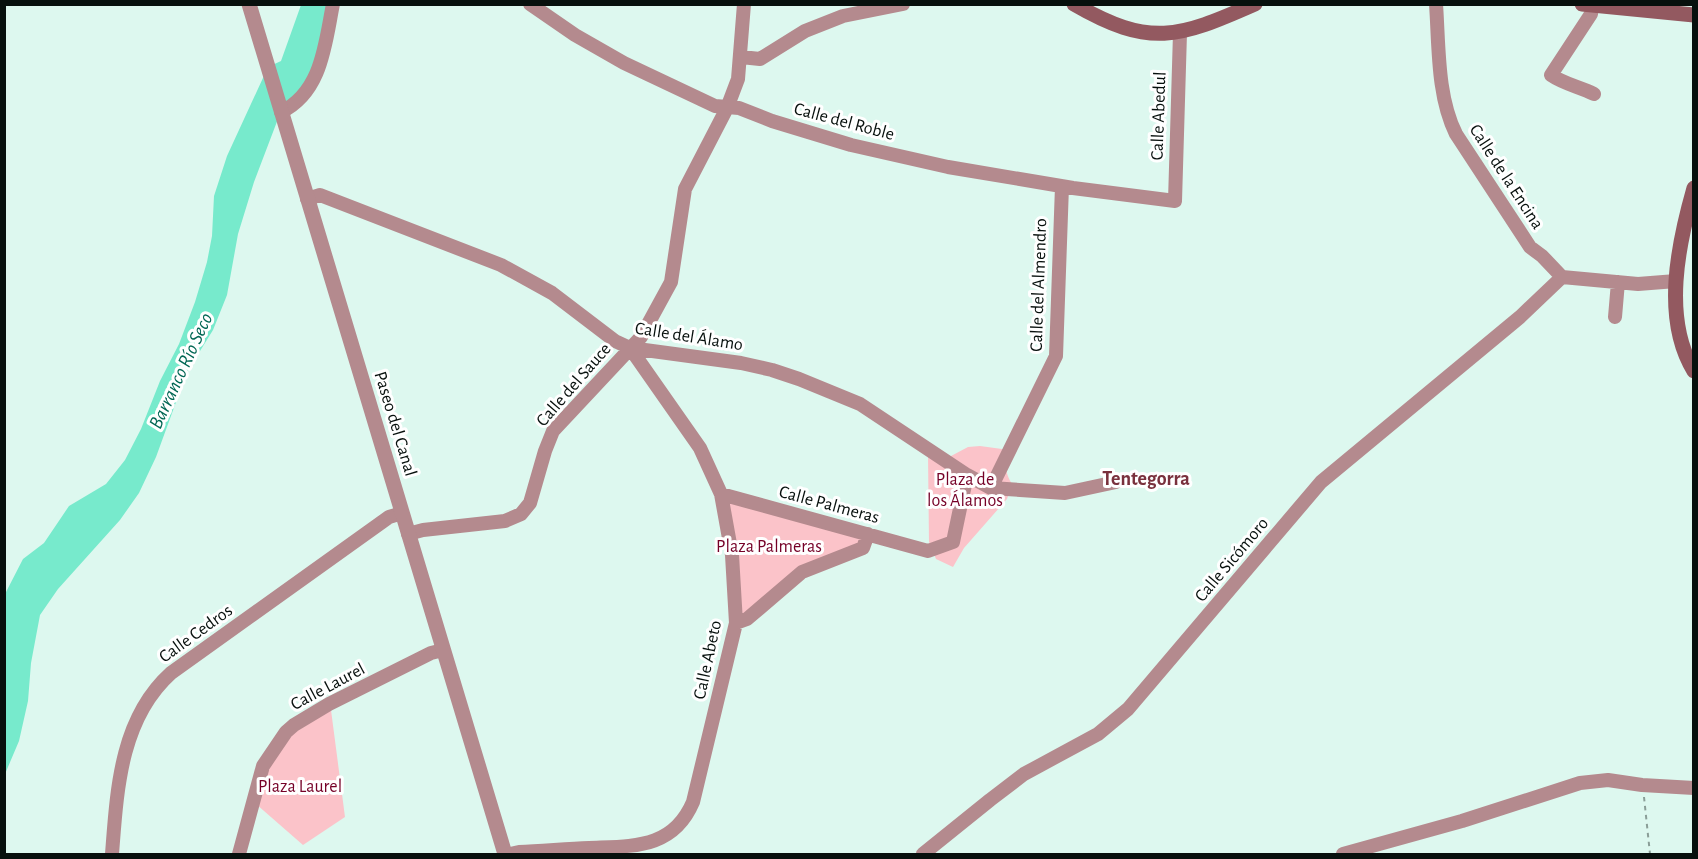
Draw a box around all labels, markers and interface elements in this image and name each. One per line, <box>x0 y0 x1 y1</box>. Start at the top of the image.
street label: Calle Abedul <box>1148 71 1170 161</box>
street label: Calle del Roble <box>792 100 896 144</box>
street label: Calle de la Encina <box>1466 121 1546 233</box>
street label: Calle del Almendro <box>1028 218 1050 352</box>
water label: Barranco Río Seco <box>146 310 216 432</box>
street label: Calle del Álamo <box>634 317 745 354</box>
street label: Calle del Sauce <box>533 340 615 430</box>
street label: Paseo del Canal <box>371 369 419 479</box>
district label: Tentegorra <box>1102 469 1190 489</box>
park label: Plaza de los Álamos <box>927 471 1003 510</box>
street label: Calle Palmeras <box>777 483 881 527</box>
street label: Calle Sicómoro <box>1192 514 1272 606</box>
park label: Plaza Palmeras <box>716 538 822 556</box>
street label: Calle Cedros <box>156 602 236 666</box>
street label: Calle Abeto <box>691 619 725 701</box>
street label: Calle Laurel <box>288 660 368 714</box>
park label: Plaza Laurel <box>258 778 342 796</box>

